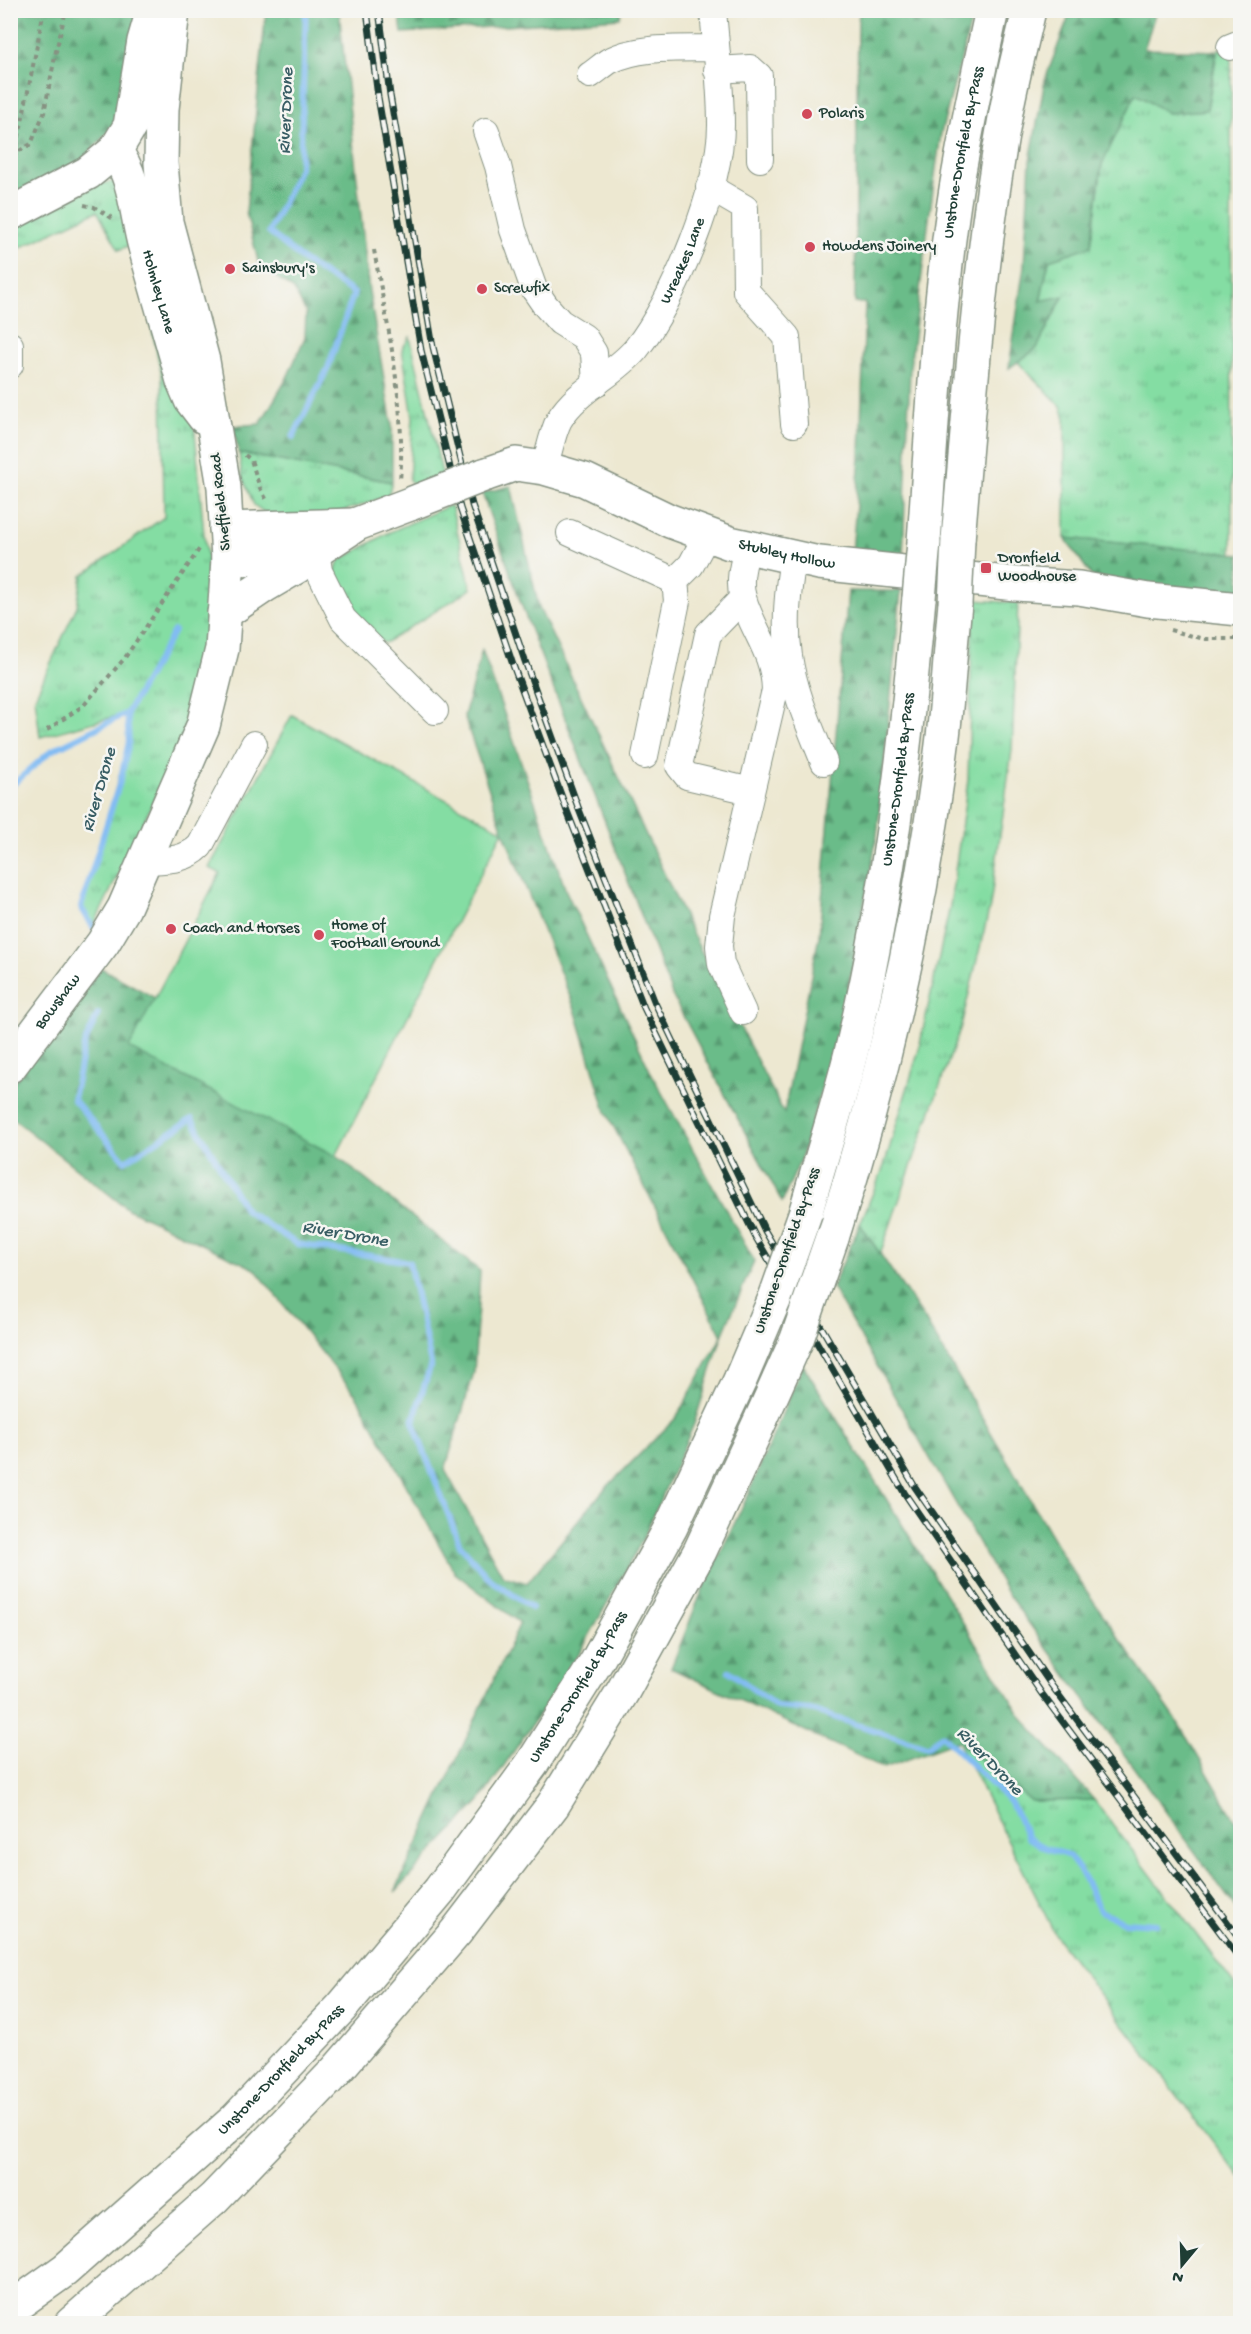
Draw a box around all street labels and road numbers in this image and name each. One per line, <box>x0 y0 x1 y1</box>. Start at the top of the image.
street label: Unstone-Dronfield By-Pass <box>940 64 989 240</box>
street label: Wreakes Lane <box>657 215 711 308</box>
street label: Holmley Lane <box>137 248 179 337</box>
street label: Sheffield Road <box>207 451 237 551</box>
street label: Stubley Hollow <box>736 536 836 574</box>
street label: Unstone-Dronfield By-Pass <box>878 691 919 868</box>
street label: Bowshaw <box>31 970 86 1035</box>
street label: Unstone-Dronfield By-Pass <box>751 1164 826 1337</box>
street label: Unstone-Dronfield By-Pass <box>525 1607 632 1767</box>
street label: Unstone-Dronfield By-Pass <box>214 2000 349 2140</box>

